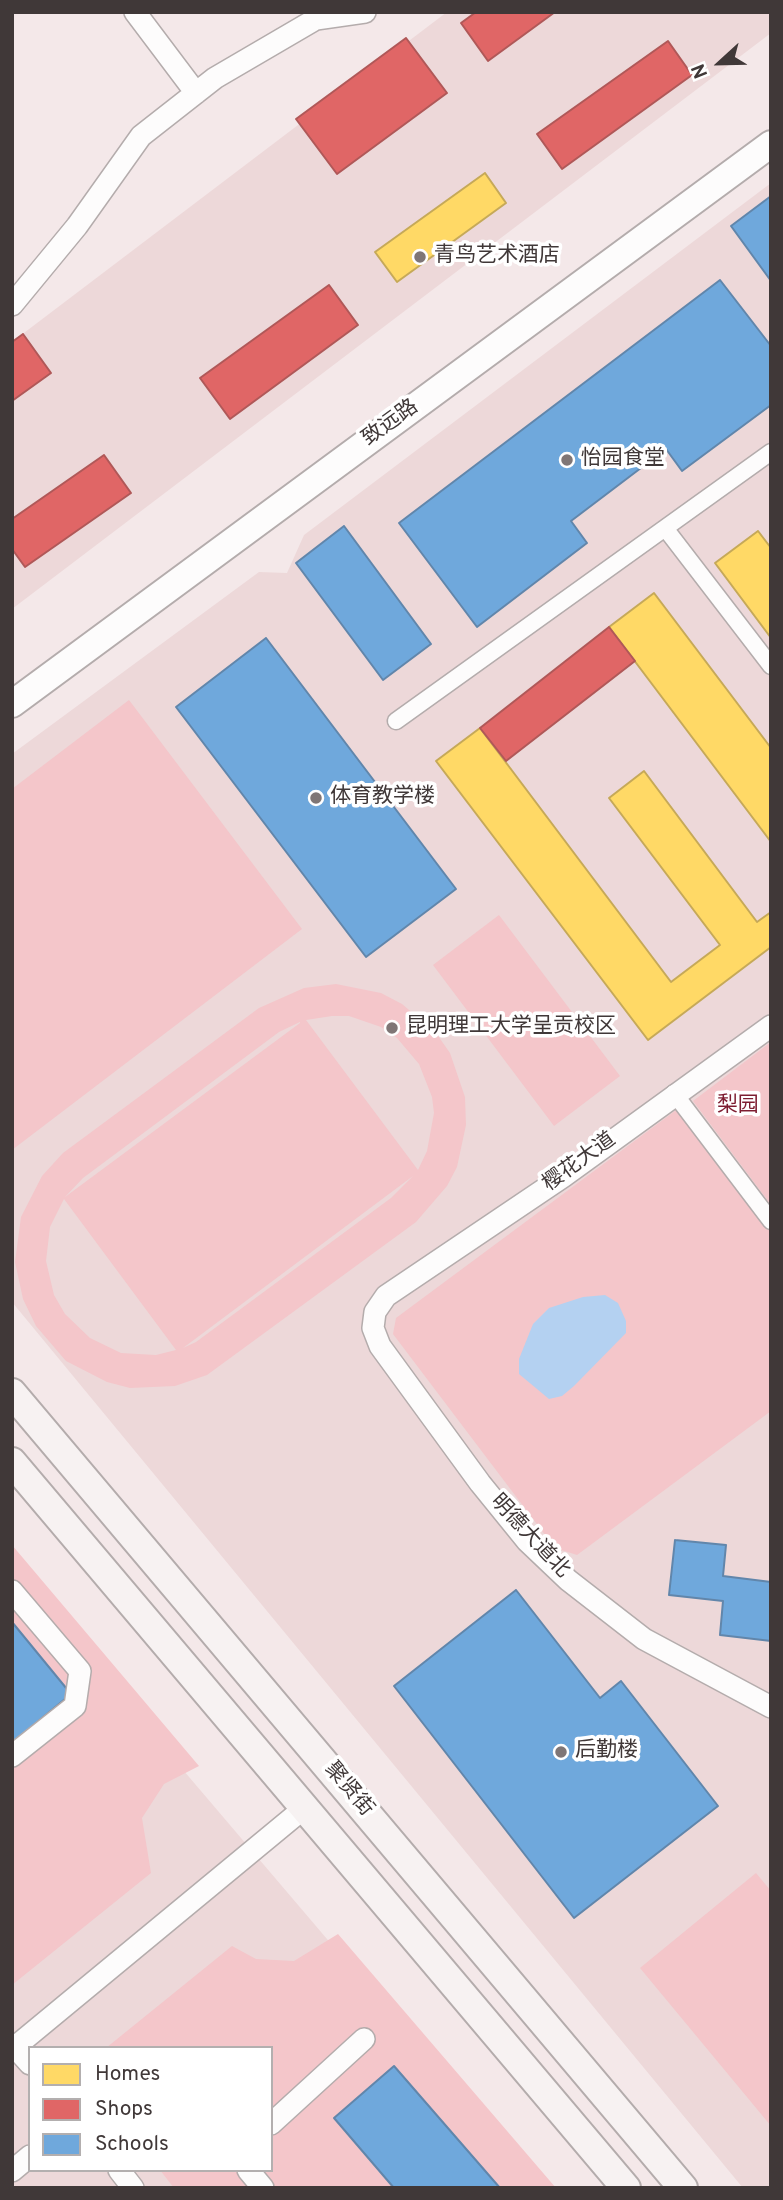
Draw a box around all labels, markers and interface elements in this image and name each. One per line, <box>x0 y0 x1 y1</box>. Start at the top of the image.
north arrow <box>685 28 755 98</box>
text: N <box>687 60 714 82</box>
place label: 青鸟艺术酒店 <box>434 244 560 270</box>
marker: 青鸟艺术酒店 <box>412 249 428 265</box>
street label: 致远路 <box>358 395 424 453</box>
place label: 怡园食堂 <box>581 447 665 473</box>
marker: 怡园食堂 <box>559 452 575 468</box>
place label: 体育教学楼 <box>330 785 435 811</box>
marker: 体育教学楼 <box>308 790 324 806</box>
place label: 昆明理工大学呈贡校区 <box>406 1015 616 1041</box>
marker: 昆明理工大学呈贡校区 <box>384 1020 400 1036</box>
park label: 梨园 <box>717 1094 759 1120</box>
street label: 樱花大道 <box>539 1128 621 1198</box>
street label: 明德大道北 <box>484 1490 574 1584</box>
place label: 后勤楼 <box>575 1739 638 1765</box>
marker: 后勤楼 <box>553 1744 569 1760</box>
street label: 聚贤街 <box>318 1758 378 1822</box>
legend <box>28 2046 273 2172</box>
text: Homes <box>95 2061 160 2088</box>
text: Shops <box>95 2096 153 2123</box>
text: Schools <box>95 2131 169 2158</box>

